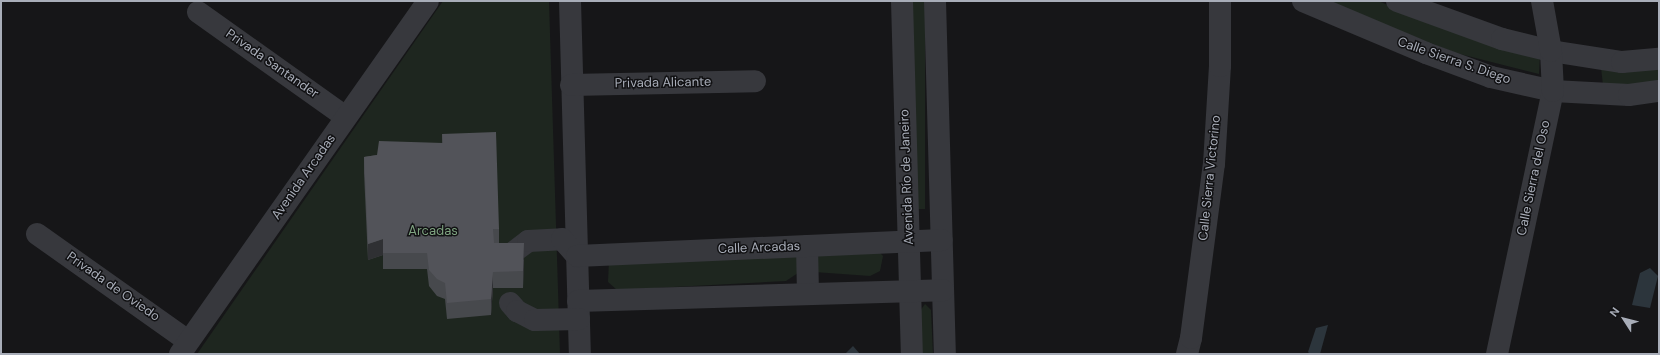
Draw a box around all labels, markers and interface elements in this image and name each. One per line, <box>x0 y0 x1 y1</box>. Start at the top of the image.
street label: Privada Santander <box>223 26 321 102</box>
street label: Calle Sierra S. Diego <box>1395 34 1513 88</box>
street label: Privada Alicante <box>615 74 711 92</box>
street label: Avenida Río de Janeiro <box>897 109 917 245</box>
street label: Calle Sierra Victorino <box>1196 115 1224 241</box>
street label: Calle Sierra del Oso <box>1514 119 1554 237</box>
street label: Avenida Arcadas <box>269 131 339 223</box>
park label: Arcadas <box>408 223 458 239</box>
street label: Calle Arcadas <box>718 239 800 257</box>
street label: Privada de Oviedo <box>63 249 163 325</box>
north arrow <box>1604 299 1644 339</box>
text: N <box>1606 305 1622 319</box>

